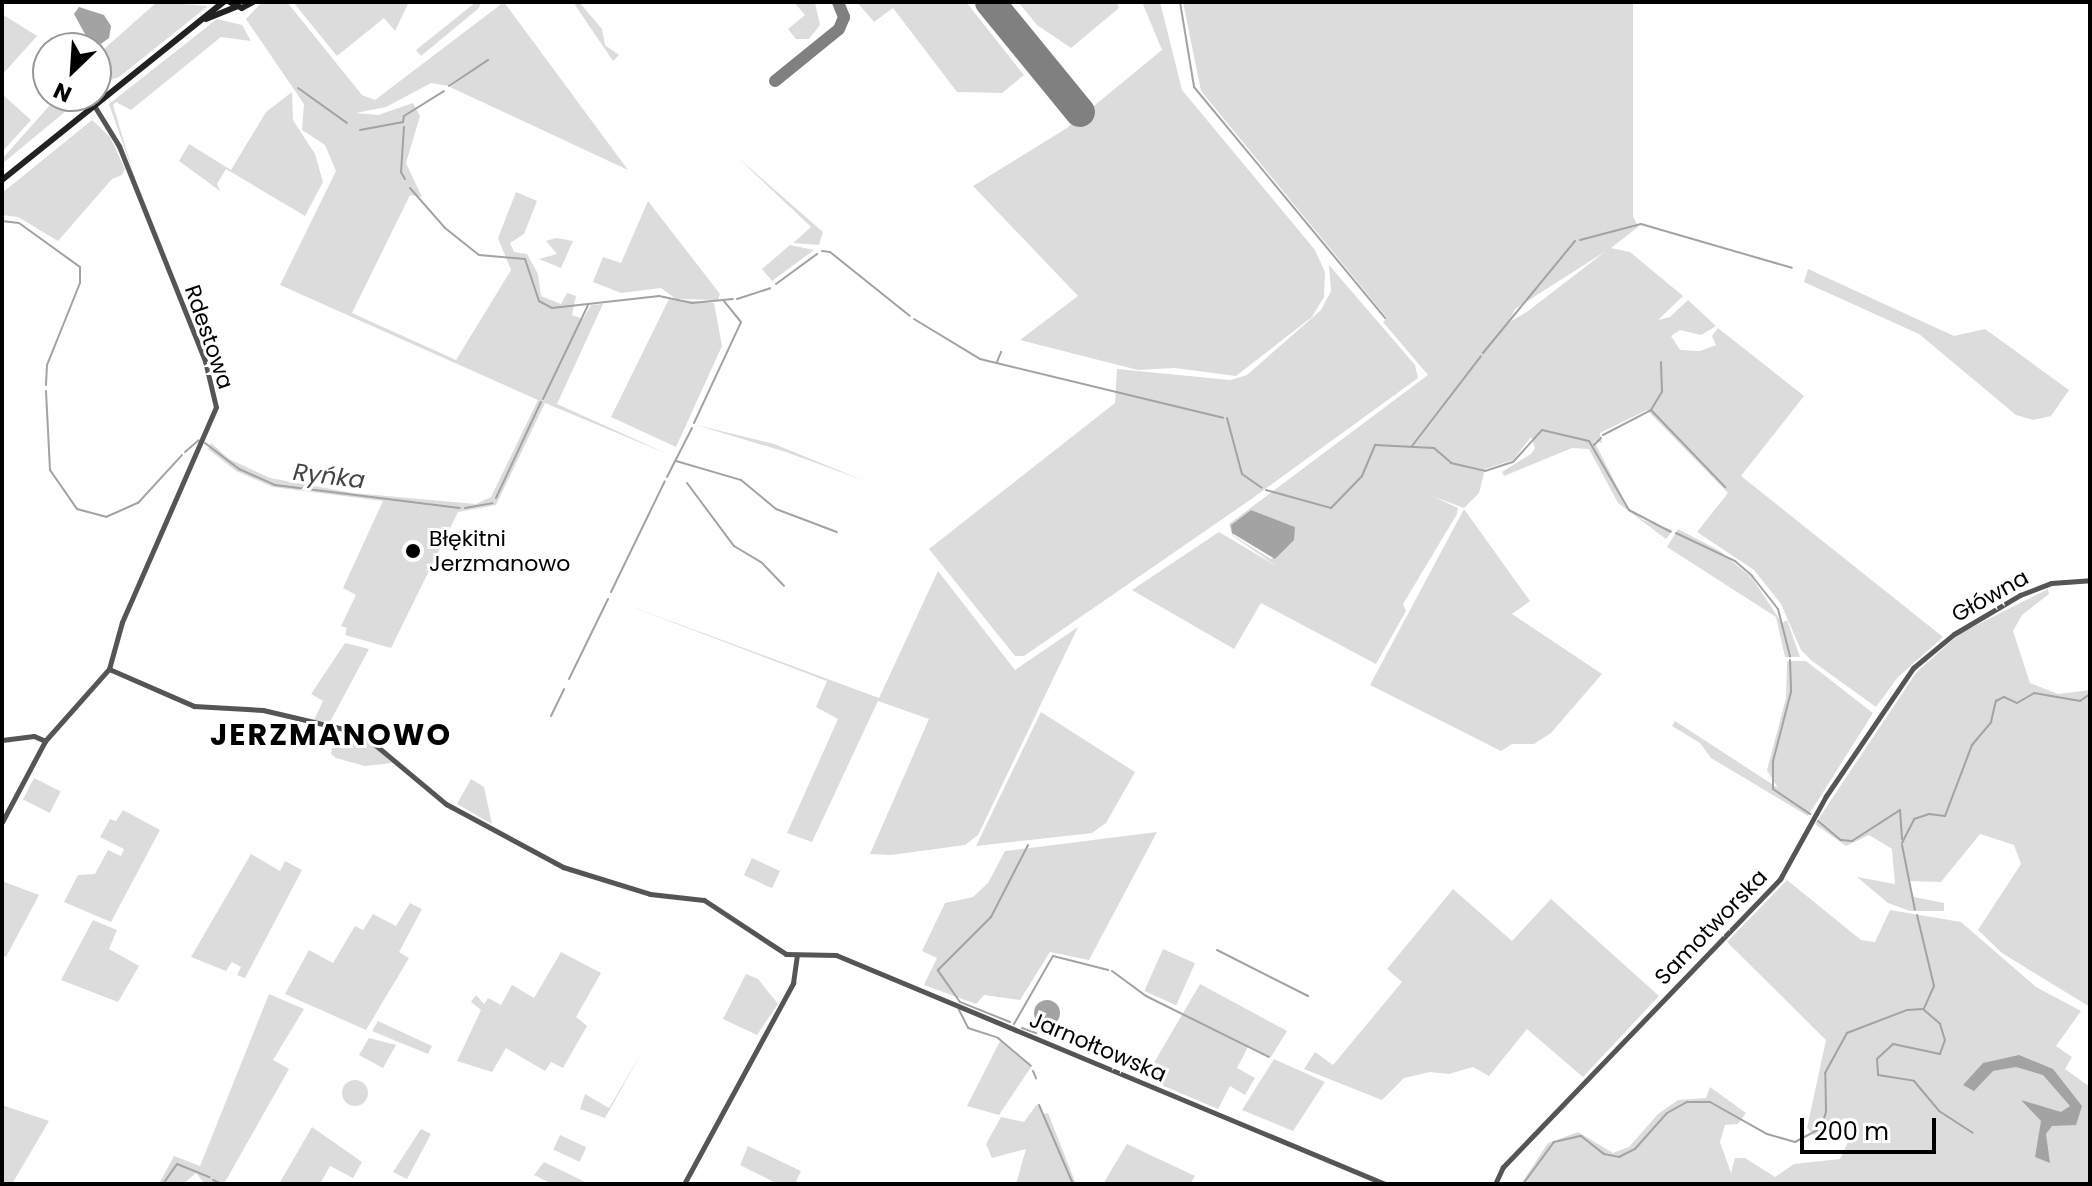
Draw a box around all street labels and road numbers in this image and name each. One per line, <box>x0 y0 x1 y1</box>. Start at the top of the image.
street label: Rdestowa <box>179 281 239 393</box>
street label: Główna <box>1947 564 2033 628</box>
street label: Samotworska <box>1649 864 1773 990</box>
street label: Jarnołtowska <box>1026 1006 1170 1088</box>

